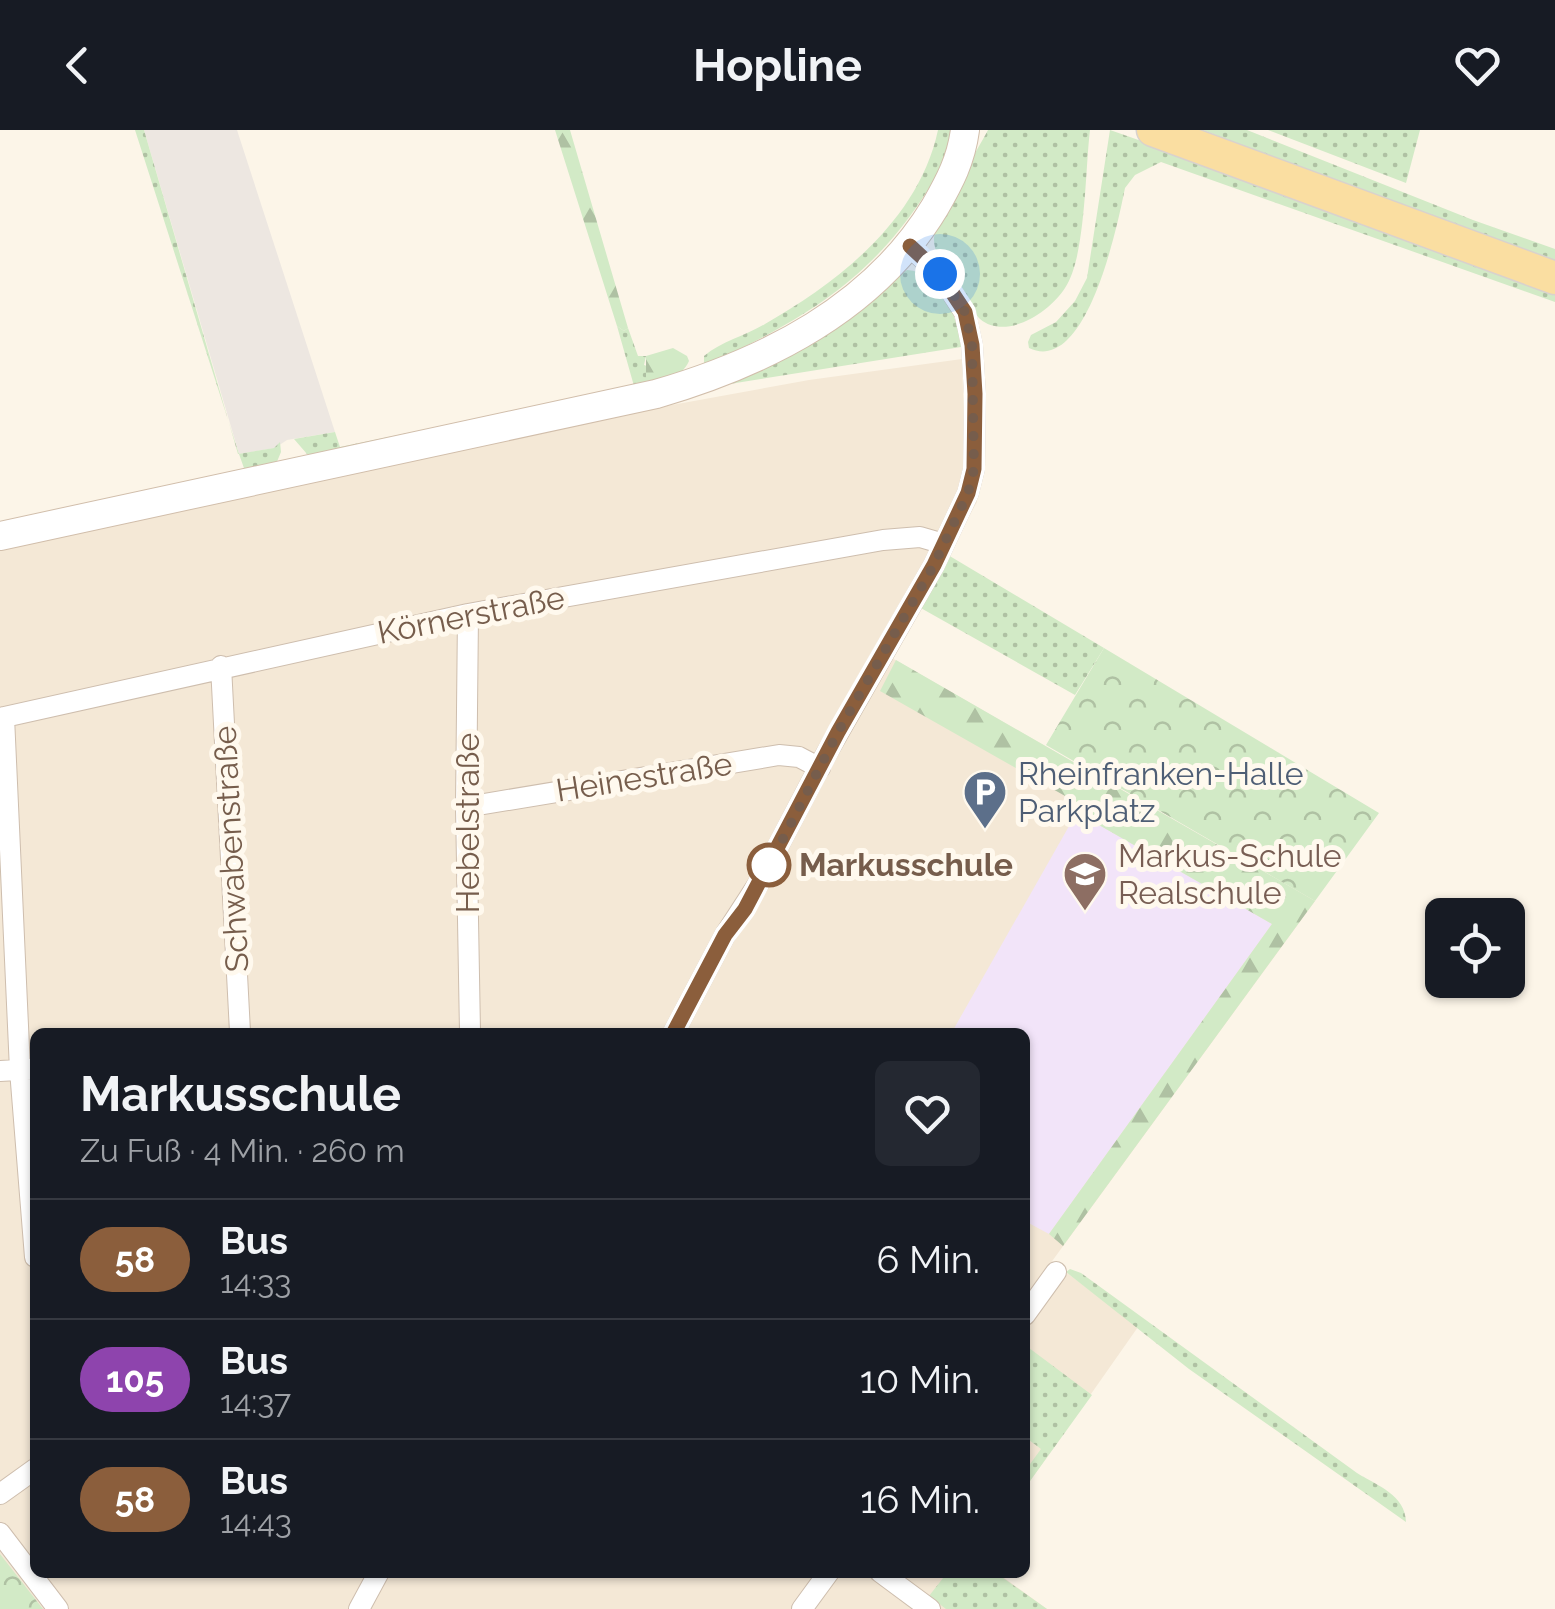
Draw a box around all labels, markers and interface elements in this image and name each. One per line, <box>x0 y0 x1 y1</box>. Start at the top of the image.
icon: back <box>50 38 105 93</box>
icon: heart <box>1450 38 1505 93</box>
text: Hopline <box>693 39 862 92</box>
your location <box>915 249 965 299</box>
street label: Körnerstraße <box>374 578 568 651</box>
street label: Schwabenstraße <box>206 725 255 973</box>
street label: Hebelstraße <box>449 733 486 913</box>
street label: Heinestraße <box>553 744 735 809</box>
place label: Rheinfranken-Halle Parkplatz <box>1018 755 1304 829</box>
parking icon: Rheinfranken-Halle Parkplatz <box>962 769 1008 830</box>
place label: Markus-Schule Realschule <box>1118 837 1342 911</box>
marker: Markusschule <box>748 844 790 886</box>
place label: Markusschule <box>799 846 1013 883</box>
school or university icon: Markus-Schule Realschule <box>1062 851 1108 912</box>
map controls <box>1425 898 1525 998</box>
button: locate <box>1425 898 1525 998</box>
button: heart <box>875 1061 980 1166</box>
text: Markusschule <box>80 1066 401 1122</box>
text: Zu Fuß · 4 Min. · 260 m <box>80 1132 405 1169</box>
text: Bus <box>220 1218 288 1263</box>
text: 6 Min. <box>876 1237 980 1282</box>
text: 58 <box>115 1239 155 1280</box>
text: 14:33 <box>220 1263 291 1300</box>
text: Bus <box>220 1338 288 1383</box>
text: 10 Min. <box>860 1357 980 1402</box>
text: 105 <box>106 1359 164 1400</box>
text: 14:37 <box>220 1383 291 1420</box>
text: Bus <box>220 1458 288 1503</box>
text: 16 Min. <box>860 1477 980 1522</box>
text: 58 <box>115 1479 155 1520</box>
text: 14:43 <box>220 1503 292 1540</box>

